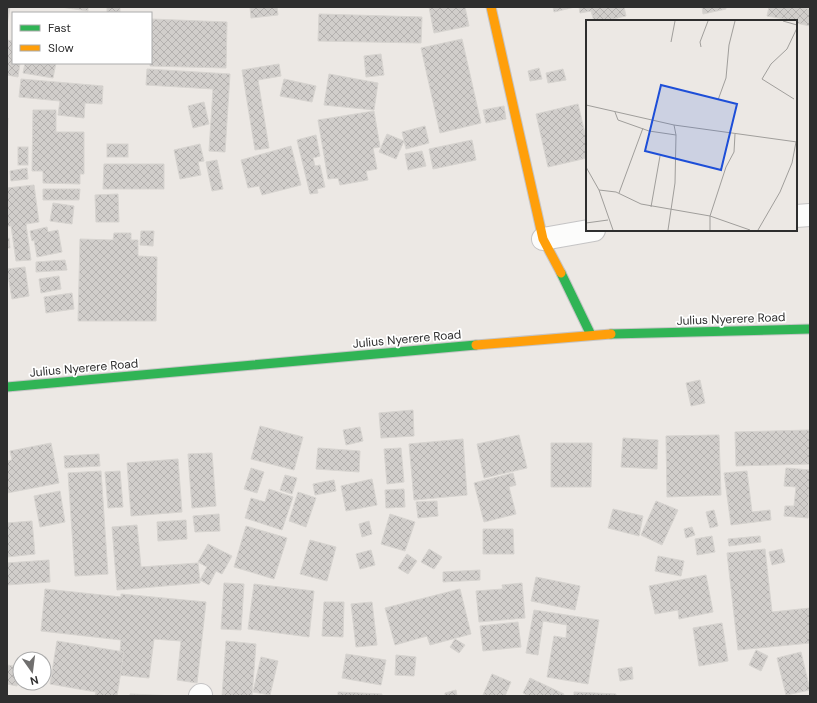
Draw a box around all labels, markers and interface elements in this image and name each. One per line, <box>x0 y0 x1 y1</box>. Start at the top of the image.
legend <box>12 12 152 64</box>
text: Fast <box>48 20 71 36</box>
inset map <box>586 20 797 231</box>
text: Slow <box>48 40 74 56</box>
street label: Julius Nyerere Road <box>676 309 786 329</box>
street label: Julius Nyerere Road <box>352 326 462 352</box>
street label: Julius Nyerere Road <box>29 355 139 381</box>
north arrow <box>12 651 52 691</box>
text: N <box>29 673 40 688</box>

